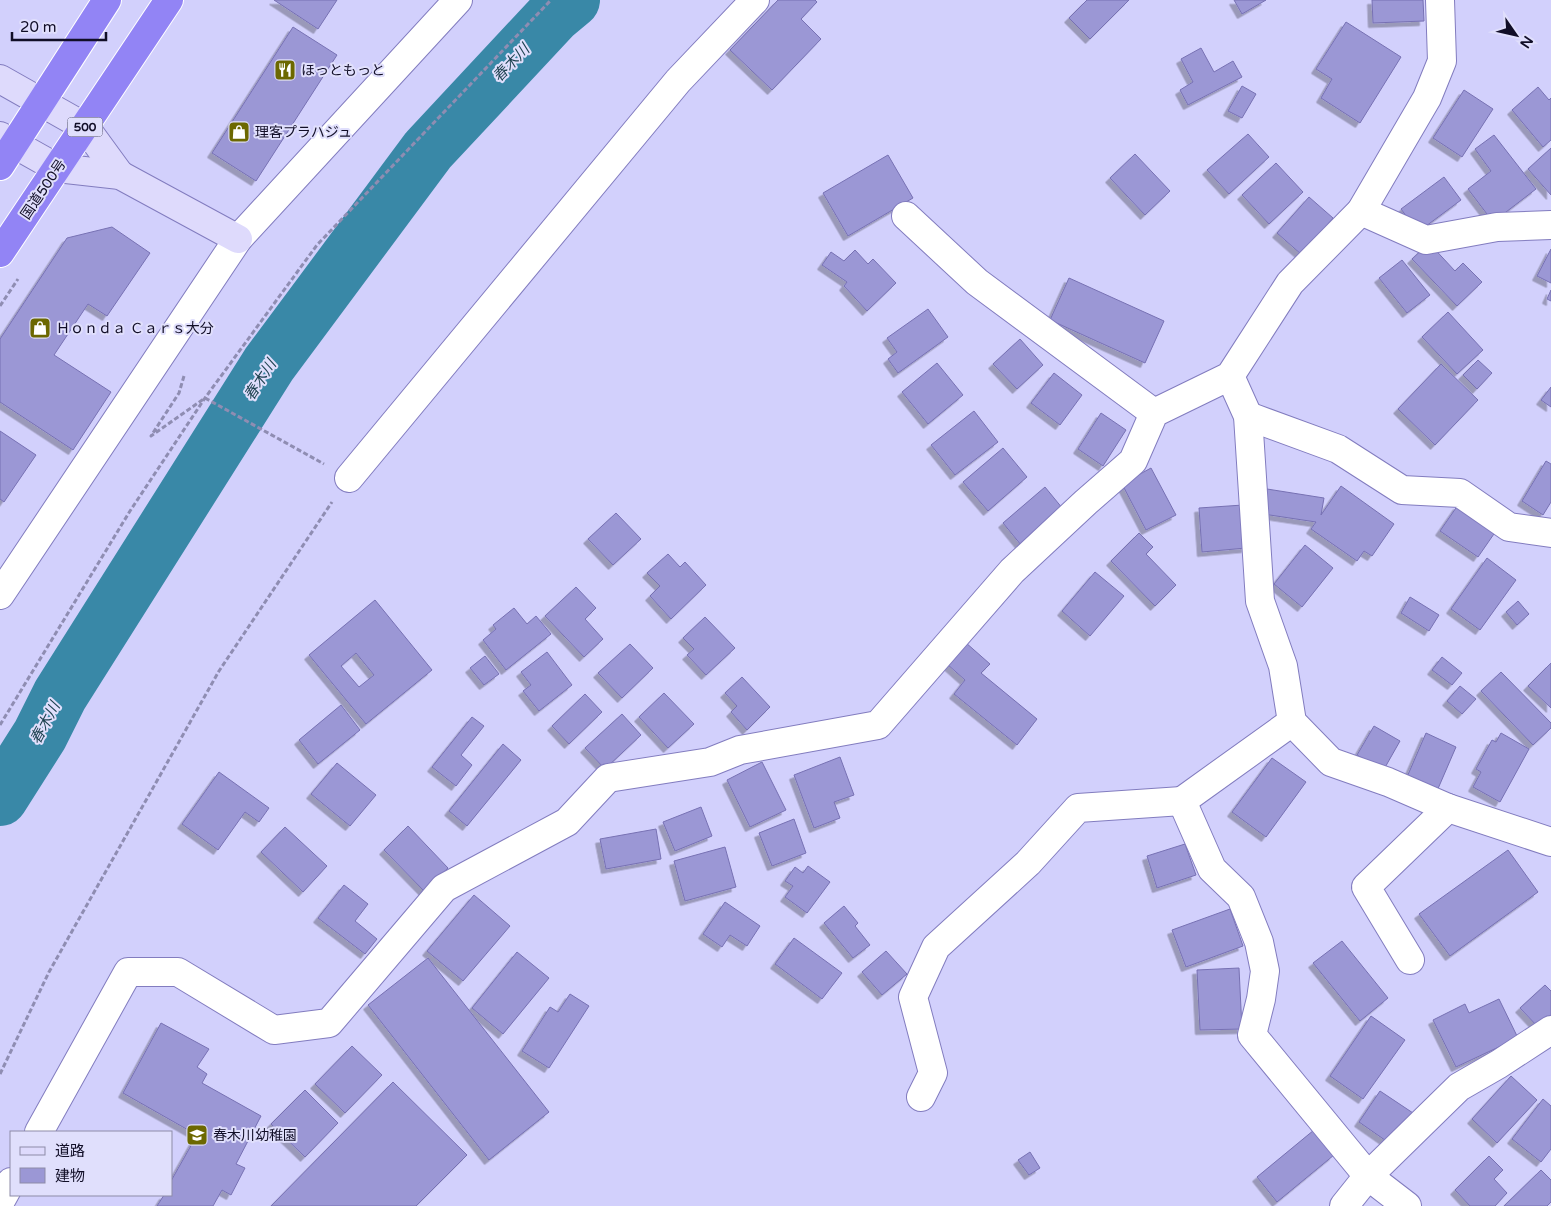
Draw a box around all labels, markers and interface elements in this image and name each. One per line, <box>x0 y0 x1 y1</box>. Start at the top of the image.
scale bar <box>12 10 106 42</box>
north arrow <box>1491 10 1541 60</box>
text: 20 m <box>20 18 57 36</box>
text: N <box>1516 33 1537 51</box>
water label: 春木川 <box>489 39 534 85</box>
restaurant icon: ほっともっと <box>273 58 297 82</box>
place label: ほっともっと <box>301 62 385 79</box>
road number: 500 <box>68 118 102 136</box>
shop icon: 理客プラハジュ <box>227 120 251 144</box>
place label: 理客プラハジュ <box>255 124 352 141</box>
street label: 国道500号 <box>17 156 70 222</box>
shop icon: Ｈｏｎｄａ Ｃａｒｓ大分 <box>28 316 52 340</box>
place label: Ｈｏｎｄａ Ｃａｒｓ大分 <box>56 320 214 337</box>
water label: 春木川 <box>240 355 281 404</box>
water label: 春木川 <box>26 697 64 747</box>
school or university icon: 春木川幼稚園 <box>185 1123 209 1147</box>
place label: 春木川幼稚園 <box>213 1127 297 1144</box>
legend <box>10 1131 172 1196</box>
text: 道路 <box>55 1142 85 1160</box>
text: 建物 <box>55 1167 85 1185</box>

